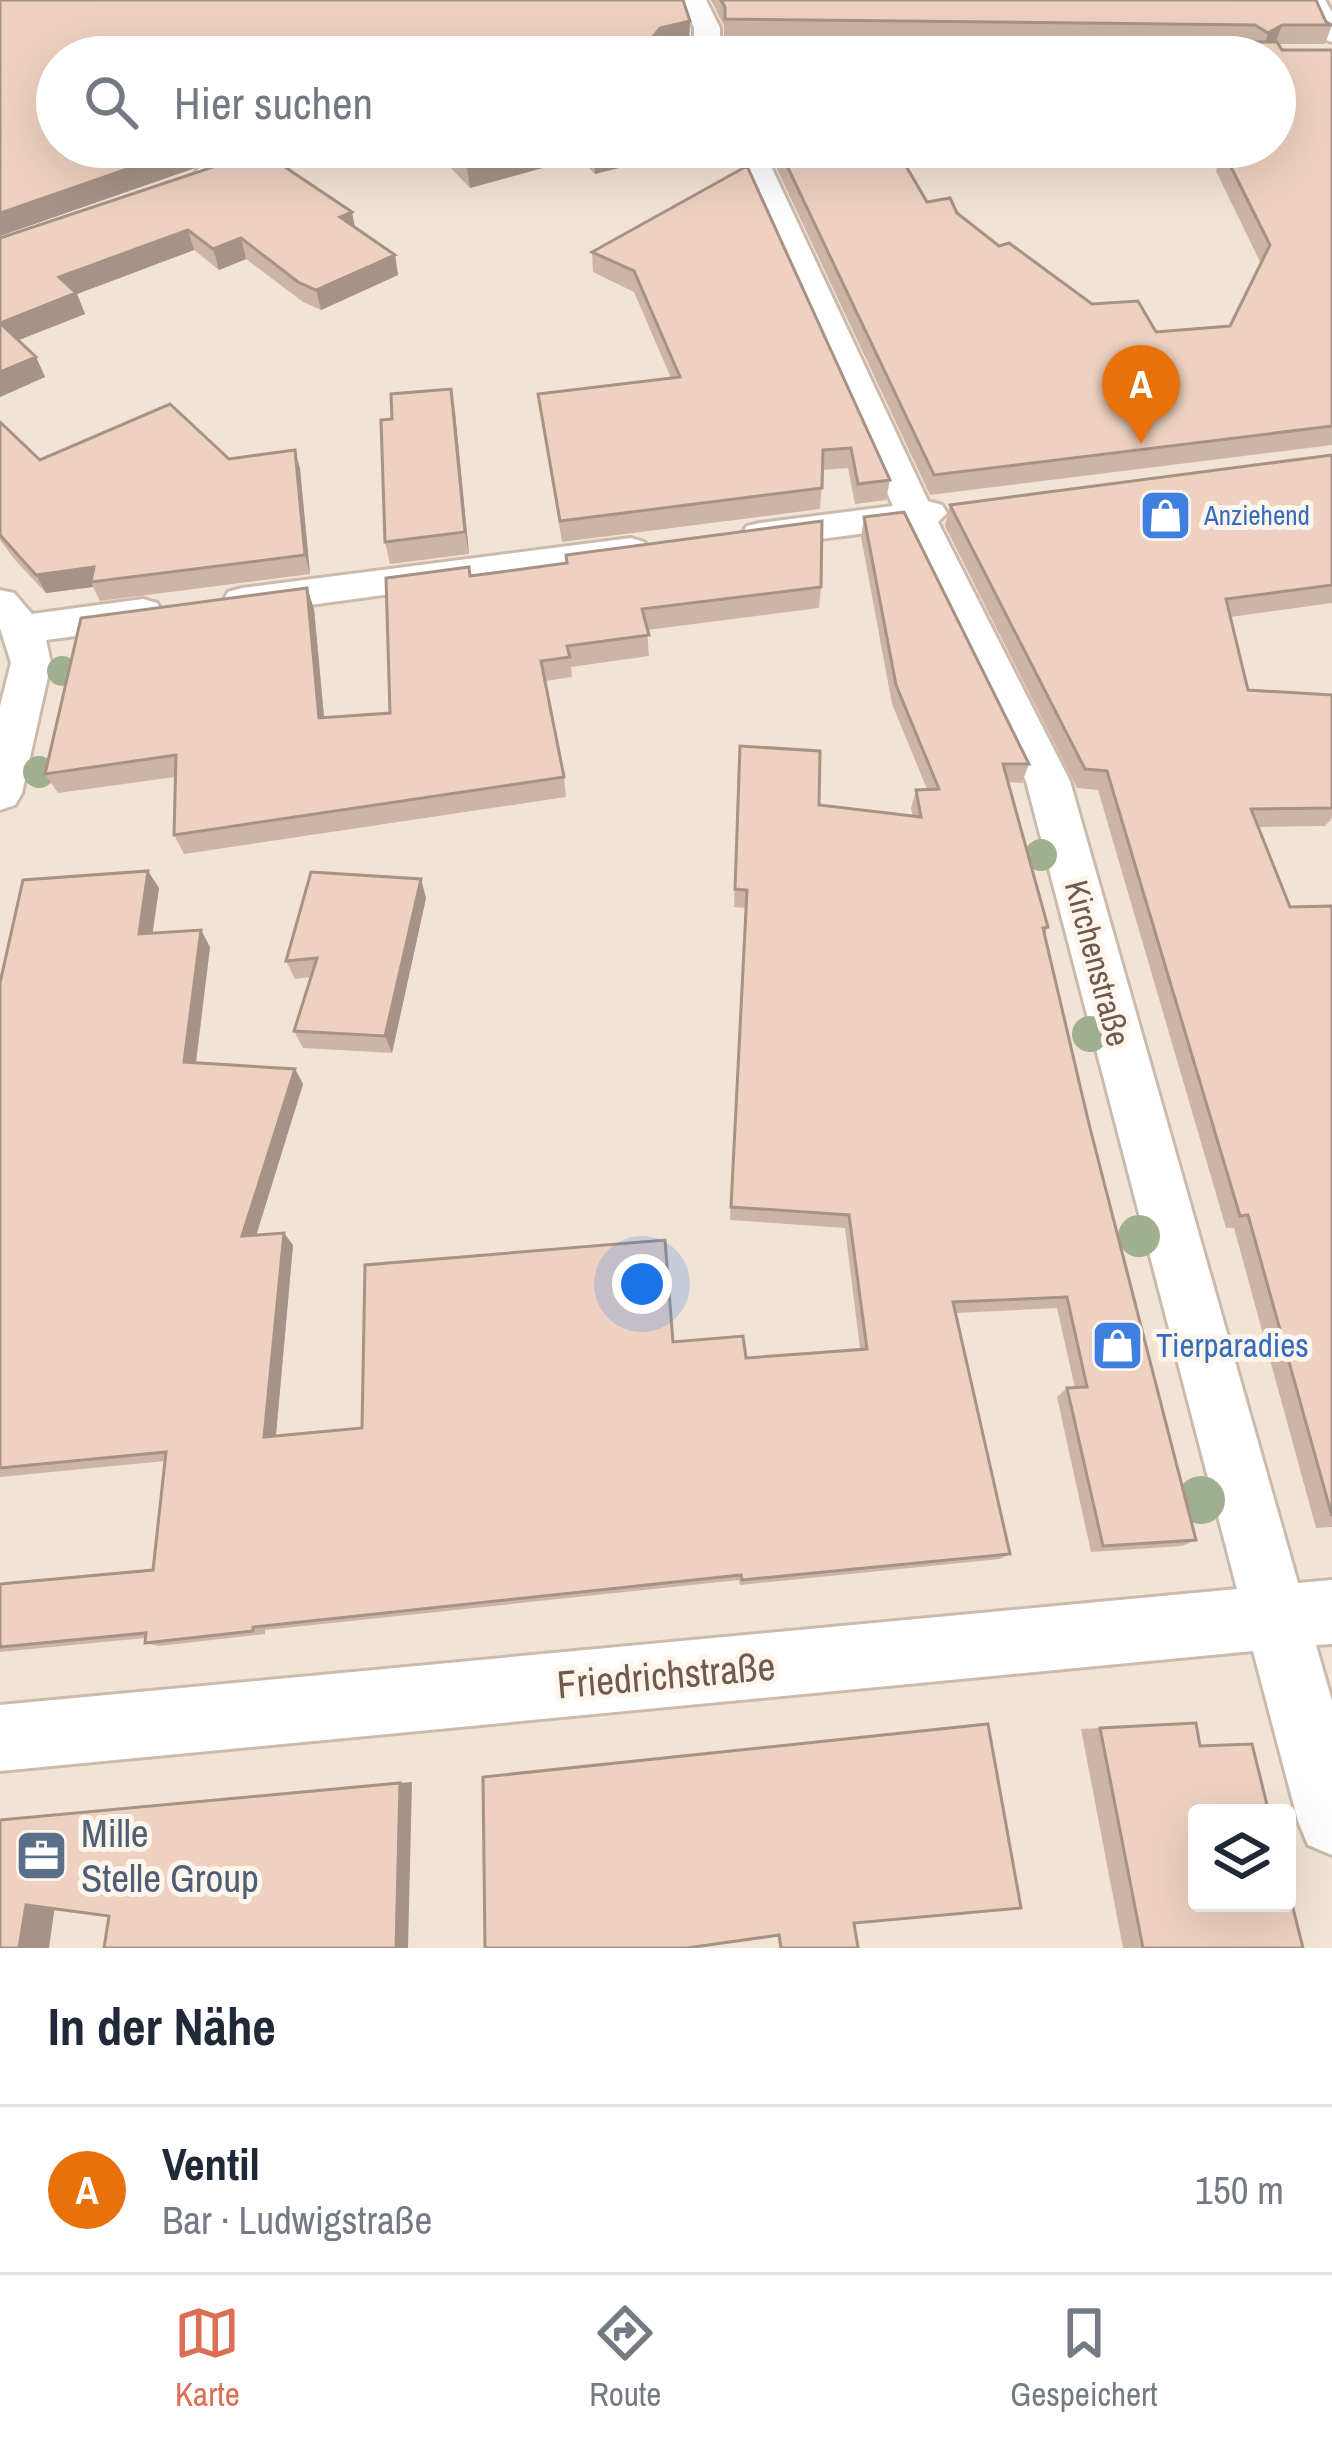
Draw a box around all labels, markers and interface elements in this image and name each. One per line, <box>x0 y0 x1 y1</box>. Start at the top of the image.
search box <box>36 36 1296 168</box>
icon: search <box>78 69 144 135</box>
text: Hier suchen <box>174 72 373 133</box>
pin: A <box>1102 345 1180 444</box>
shop icon: Anziehend <box>1137 487 1193 543</box>
place label: Anziehend <box>1203 497 1310 533</box>
street label: Kirchenstraße <box>1055 875 1141 1051</box>
your location <box>612 1254 672 1314</box>
shop icon: Tierparadies <box>1089 1317 1145 1373</box>
place label: Tierparadies <box>1156 1323 1309 1367</box>
street label: Friedrichstraße <box>555 1640 777 1710</box>
map controls <box>1188 1804 1296 1912</box>
button: layers <box>1188 1804 1296 1912</box>
place label: Mille Stelle Group <box>81 1807 259 1904</box>
office icon: Mille Stelle Group <box>14 1827 70 1883</box>
text: In der Nähe <box>48 1992 276 2061</box>
text: Ventil <box>162 2133 260 2194</box>
text: A <box>75 2164 99 2216</box>
text: 150 m <box>1195 2164 1284 2216</box>
text: Bar · Ludwigstraße <box>162 2194 432 2246</box>
tab: Karte <box>174 2300 240 2416</box>
tab: Route <box>589 2300 661 2416</box>
tab: Gespeichert <box>1010 2300 1158 2416</box>

